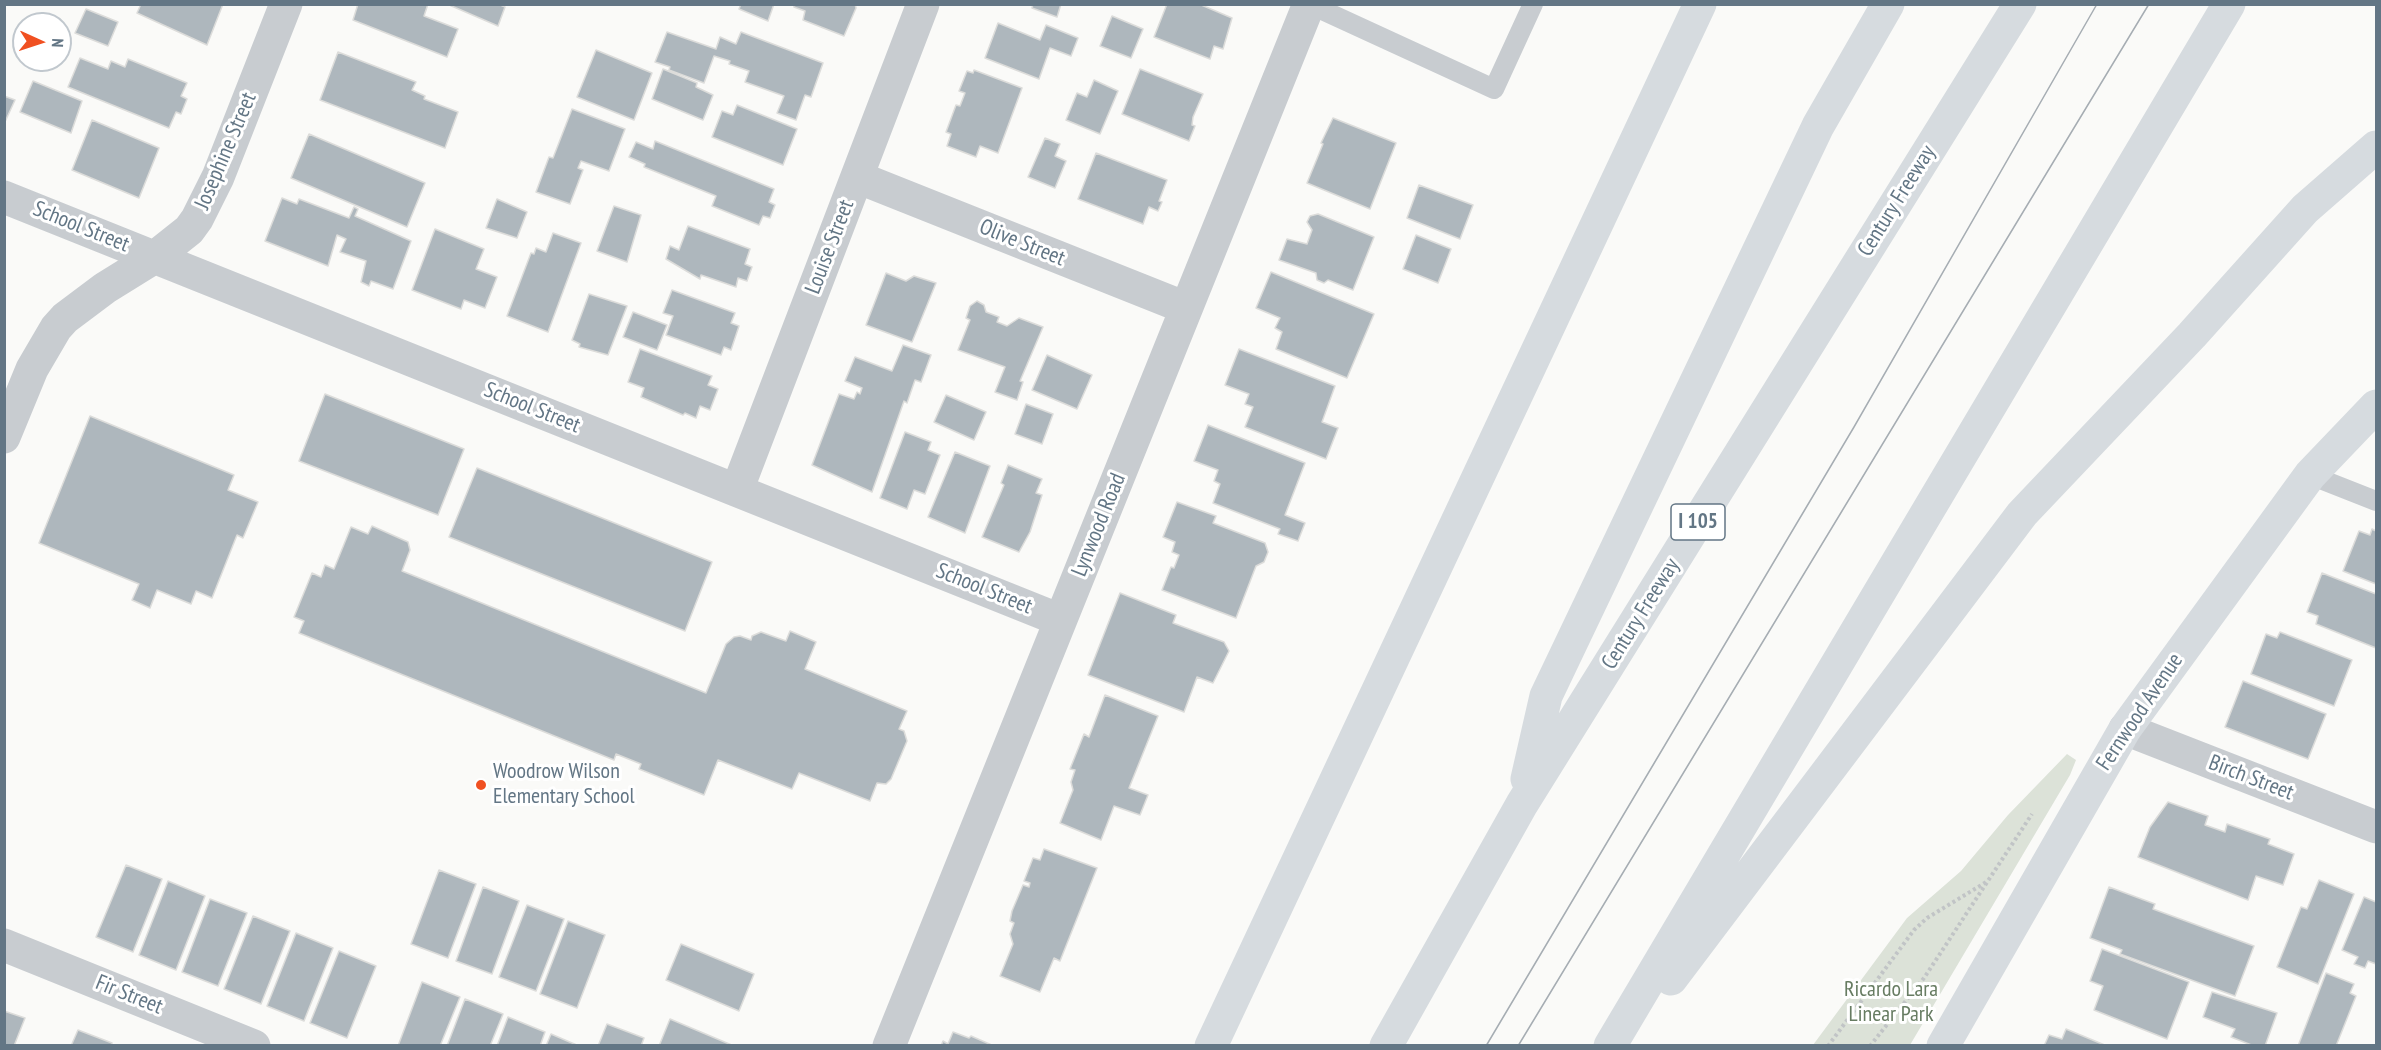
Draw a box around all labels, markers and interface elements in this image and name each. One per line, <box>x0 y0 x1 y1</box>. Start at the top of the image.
north arrow <box>12 12 72 72</box>
text: N <box>48 38 68 48</box>
street label: Josephine Street <box>190 89 262 213</box>
street label: Century Freeway <box>1852 141 1942 261</box>
street label: School Street <box>29 196 133 258</box>
street label: Louise Street <box>800 196 860 298</box>
street label: Olive Street <box>975 214 1069 272</box>
street label: School Street <box>480 377 584 439</box>
street label: Lynwood Road <box>1066 470 1132 580</box>
road number: I 105 <box>1671 504 1725 540</box>
street label: Century Freeway <box>1596 554 1686 674</box>
street label: School Street <box>932 558 1036 620</box>
street label: Fernwood Avenue <box>2091 648 2189 776</box>
street label: Birch Street <box>2205 750 2297 806</box>
place label: Woodrow Wilson Elementary School <box>493 759 635 810</box>
marker: Woodrow Wilson Elementary School <box>474 778 488 792</box>
street label: Fir Street <box>92 970 166 1020</box>
park label: Ricardo Lara Linear Park <box>1844 977 1938 1028</box>

